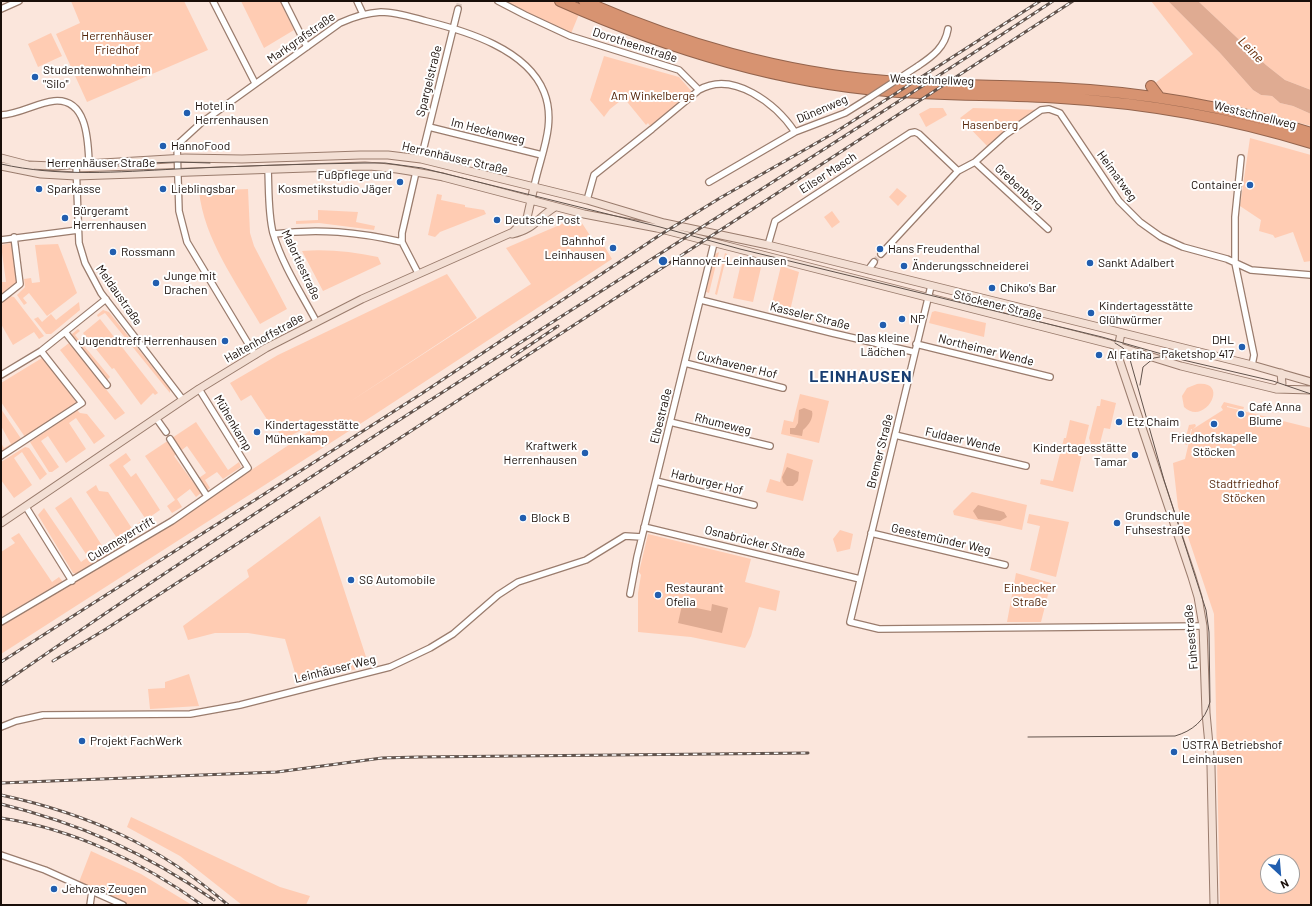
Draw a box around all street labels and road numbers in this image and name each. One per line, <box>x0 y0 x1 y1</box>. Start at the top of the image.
street label: Markgrafstraße <box>264 9 338 67</box>
street label: Dorotheenstraße <box>591 24 679 66</box>
street label: Spargelstraße <box>413 44 445 118</box>
street label: Westschnellweg <box>890 71 974 89</box>
street label: Dünenweg <box>794 92 850 126</box>
street label: Westschnellweg <box>1212 98 1298 132</box>
street label: Im Heckenweg <box>450 115 526 147</box>
street label: Herrenhäuser Straße <box>400 139 510 177</box>
street label: Heimatweg <box>1094 148 1140 204</box>
street label: Eilser Masch <box>797 149 859 197</box>
street label: Herrenhäuser Straße <box>47 156 155 170</box>
street label: Grebenberg <box>992 161 1046 213</box>
street label: Malortiestraße <box>278 228 324 302</box>
street label: Meldaustraße <box>93 262 145 328</box>
street label: Stöckener Straße <box>952 287 1044 323</box>
street label: Kasseler Straße <box>768 299 852 333</box>
street label: Haltenhoffstraße <box>222 310 306 366</box>
street label: Northeimer Wende <box>937 331 1035 369</box>
street label: Cuxhavener Hof <box>695 348 779 382</box>
street label: Elbestraße <box>647 387 675 445</box>
street label: Mühenkamp <box>211 392 255 454</box>
street label: Rhumeweg <box>693 410 753 438</box>
street label: Bremer Straße <box>864 412 896 490</box>
street label: Fuldaer Wende <box>924 424 1002 456</box>
street label: Harburger Hof <box>669 466 745 498</box>
street label: Culemeyertrift <box>85 513 157 565</box>
street label: Geestemünder Weg <box>890 521 992 557</box>
street label: Osnabrücker Straße <box>703 523 807 561</box>
street label: Fuhsestraße <box>1181 604 1201 670</box>
street label: Leinhäuser Weg <box>293 652 377 686</box>

